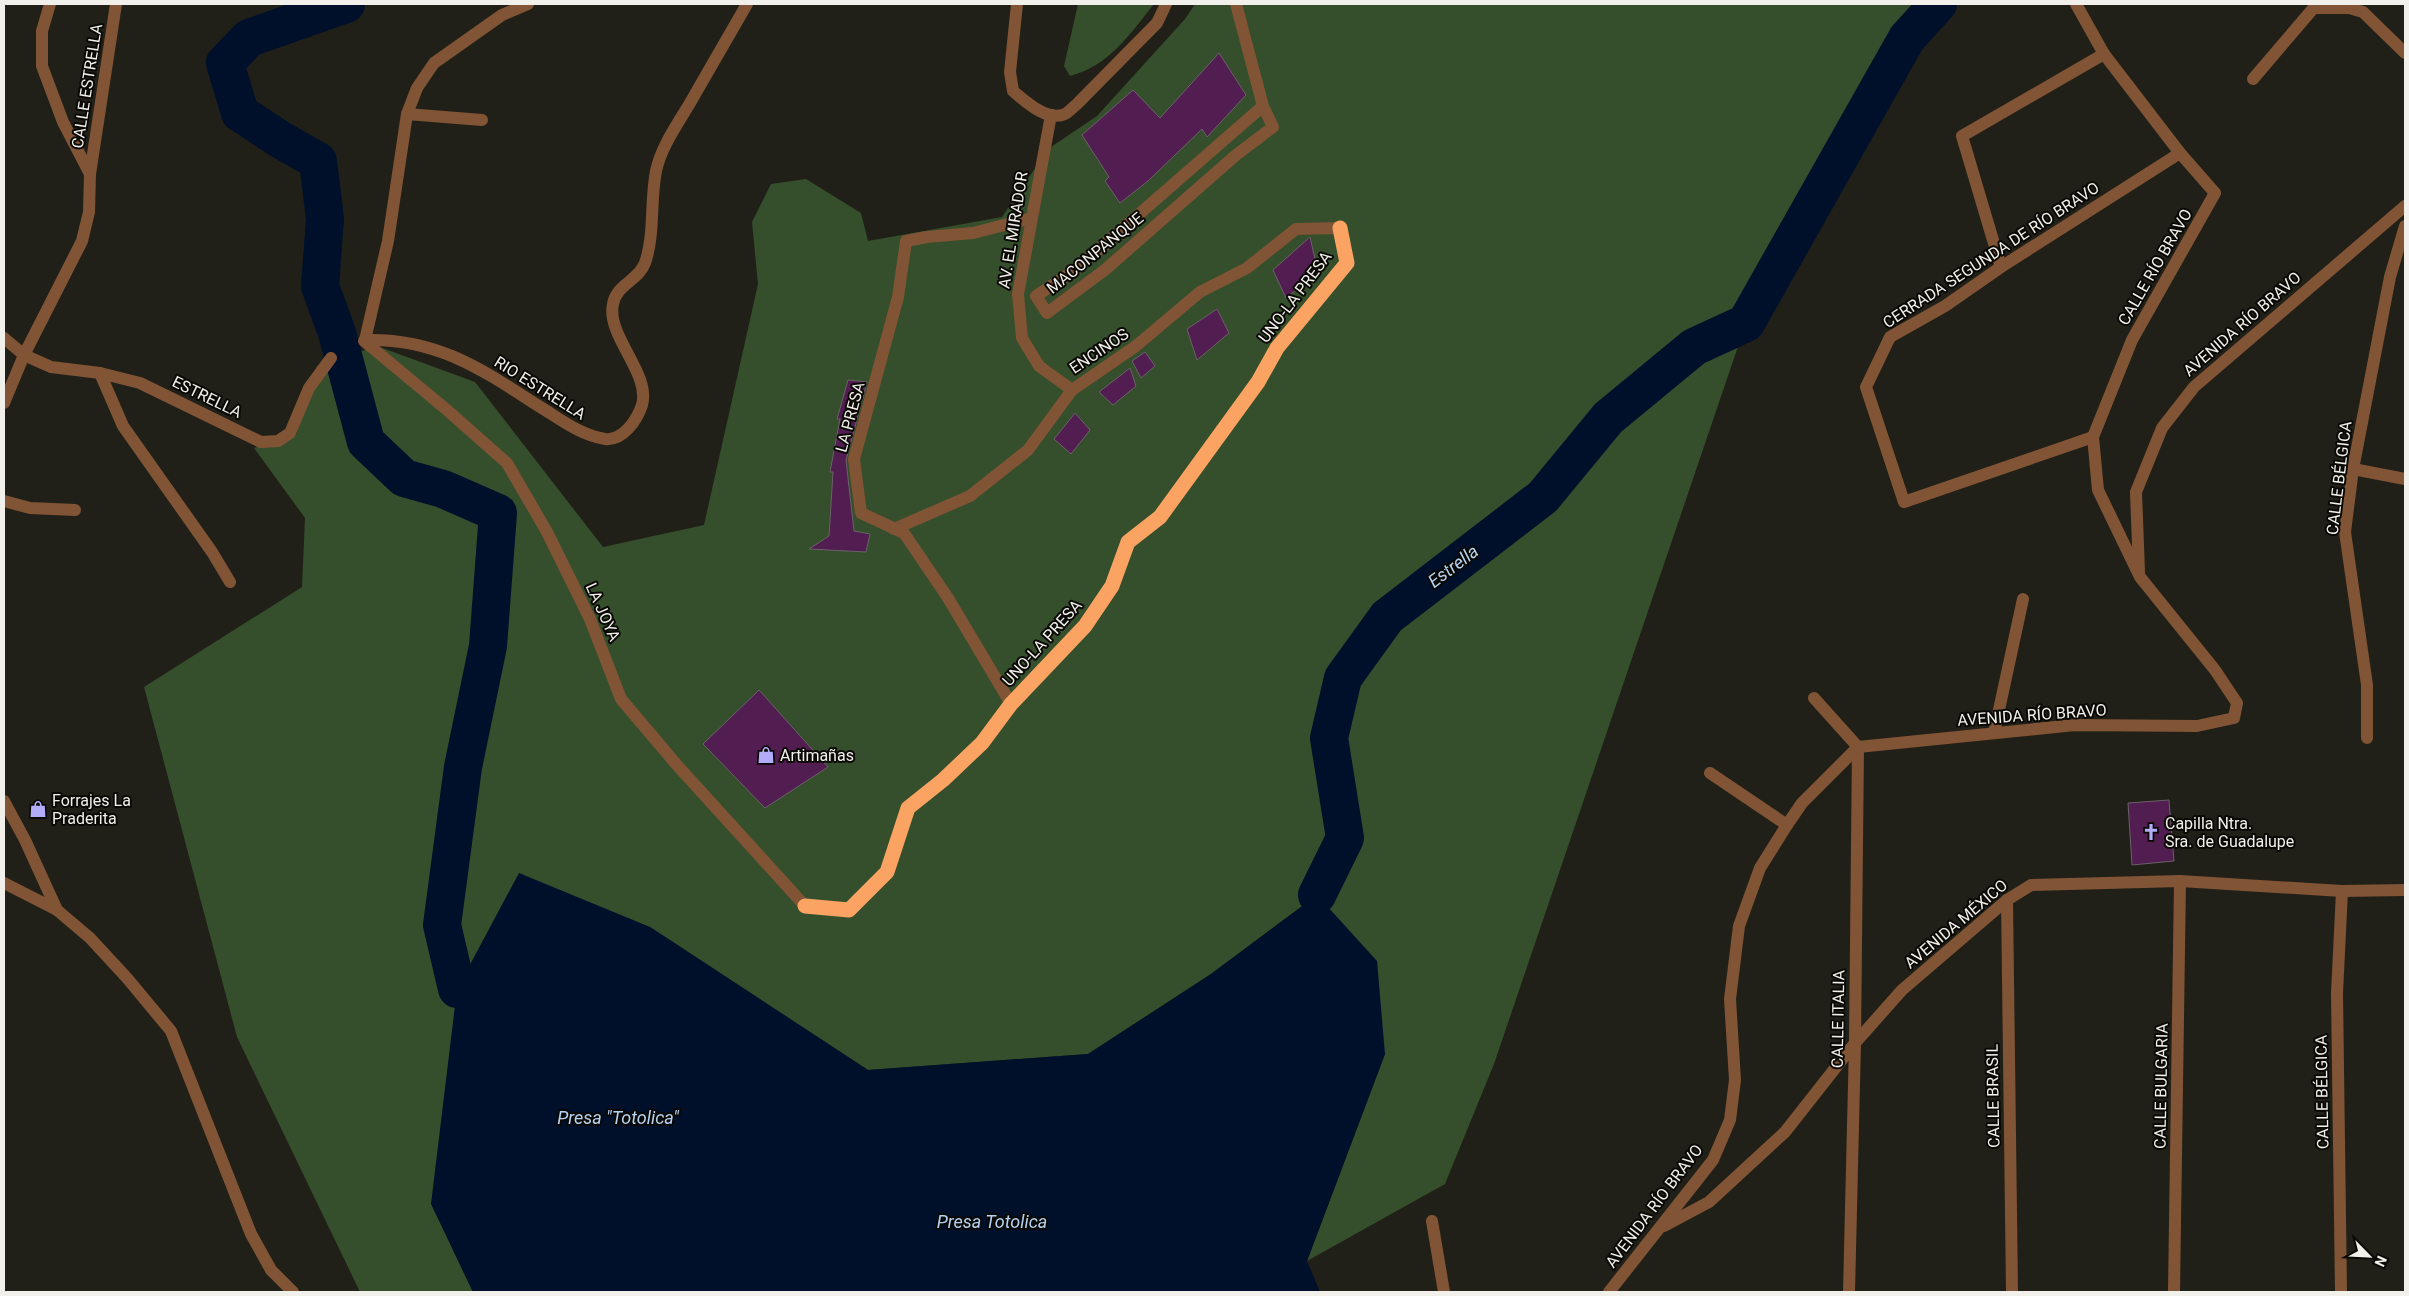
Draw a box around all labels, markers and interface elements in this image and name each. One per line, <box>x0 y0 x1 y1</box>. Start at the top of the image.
street label: CALLE ESTRELLA <box>68 22 106 150</box>
street label: AV. EL MIRADOR <box>994 170 1032 290</box>
street label: CERRADA SEGUNDA DE RÍO BRAVO <box>1879 178 2103 332</box>
street label: CALLE RÍO BRAVO <box>2114 206 2196 328</box>
street label: MACONPANQUE <box>1043 208 1147 298</box>
street label: UNO-LA PRESA <box>1255 247 1336 346</box>
street label: AVENIDA RÍO BRAVO <box>2179 268 2305 380</box>
street label: ENCINOS <box>1066 324 1132 378</box>
street label: RIO ESTRELLA <box>491 352 590 424</box>
street label: ESTRELLA <box>169 372 245 422</box>
street label: LA PRESA <box>831 379 869 454</box>
street label: CALLE BÉLGICA <box>2323 419 2355 536</box>
water label: Estrella <box>1424 540 1482 592</box>
street label: LA JOYA <box>582 580 625 645</box>
street label: UNO-LA PRESA <box>998 596 1086 690</box>
street label: AVENIDA RÍO BRAVO <box>1957 700 2107 730</box>
shop icon: Artimañas <box>756 745 776 765</box>
place label: Artimañas <box>780 746 854 765</box>
place label: Forrajes La Praderita <box>52 791 131 828</box>
shop icon: Forrajes La Praderita <box>28 799 48 819</box>
place label: Capilla Ntra. Sra. de Guadalupe <box>2165 814 2294 851</box>
church icon: Capilla Ntra. Sra. de Guadalupe <box>2141 822 2161 842</box>
street label: AVENIDA MÉXICO <box>1901 875 2011 973</box>
street label: CALLE ITALIA <box>1828 969 1848 1068</box>
street label: CALLE BULGARIA <box>2150 1022 2172 1149</box>
street label: CALLE BÉLGICA <box>2311 1034 2332 1149</box>
street label: CALLE BRASIL <box>1983 1044 2003 1148</box>
water label: Presa "Totolica" <box>557 1107 679 1128</box>
street label: AVENIDA RÍO BRAVO <box>1601 1141 1707 1271</box>
water label: Presa Totolica <box>937 1211 1047 1232</box>
north arrow <box>2344 1231 2394 1281</box>
text: N <box>2372 1254 2390 1269</box>

